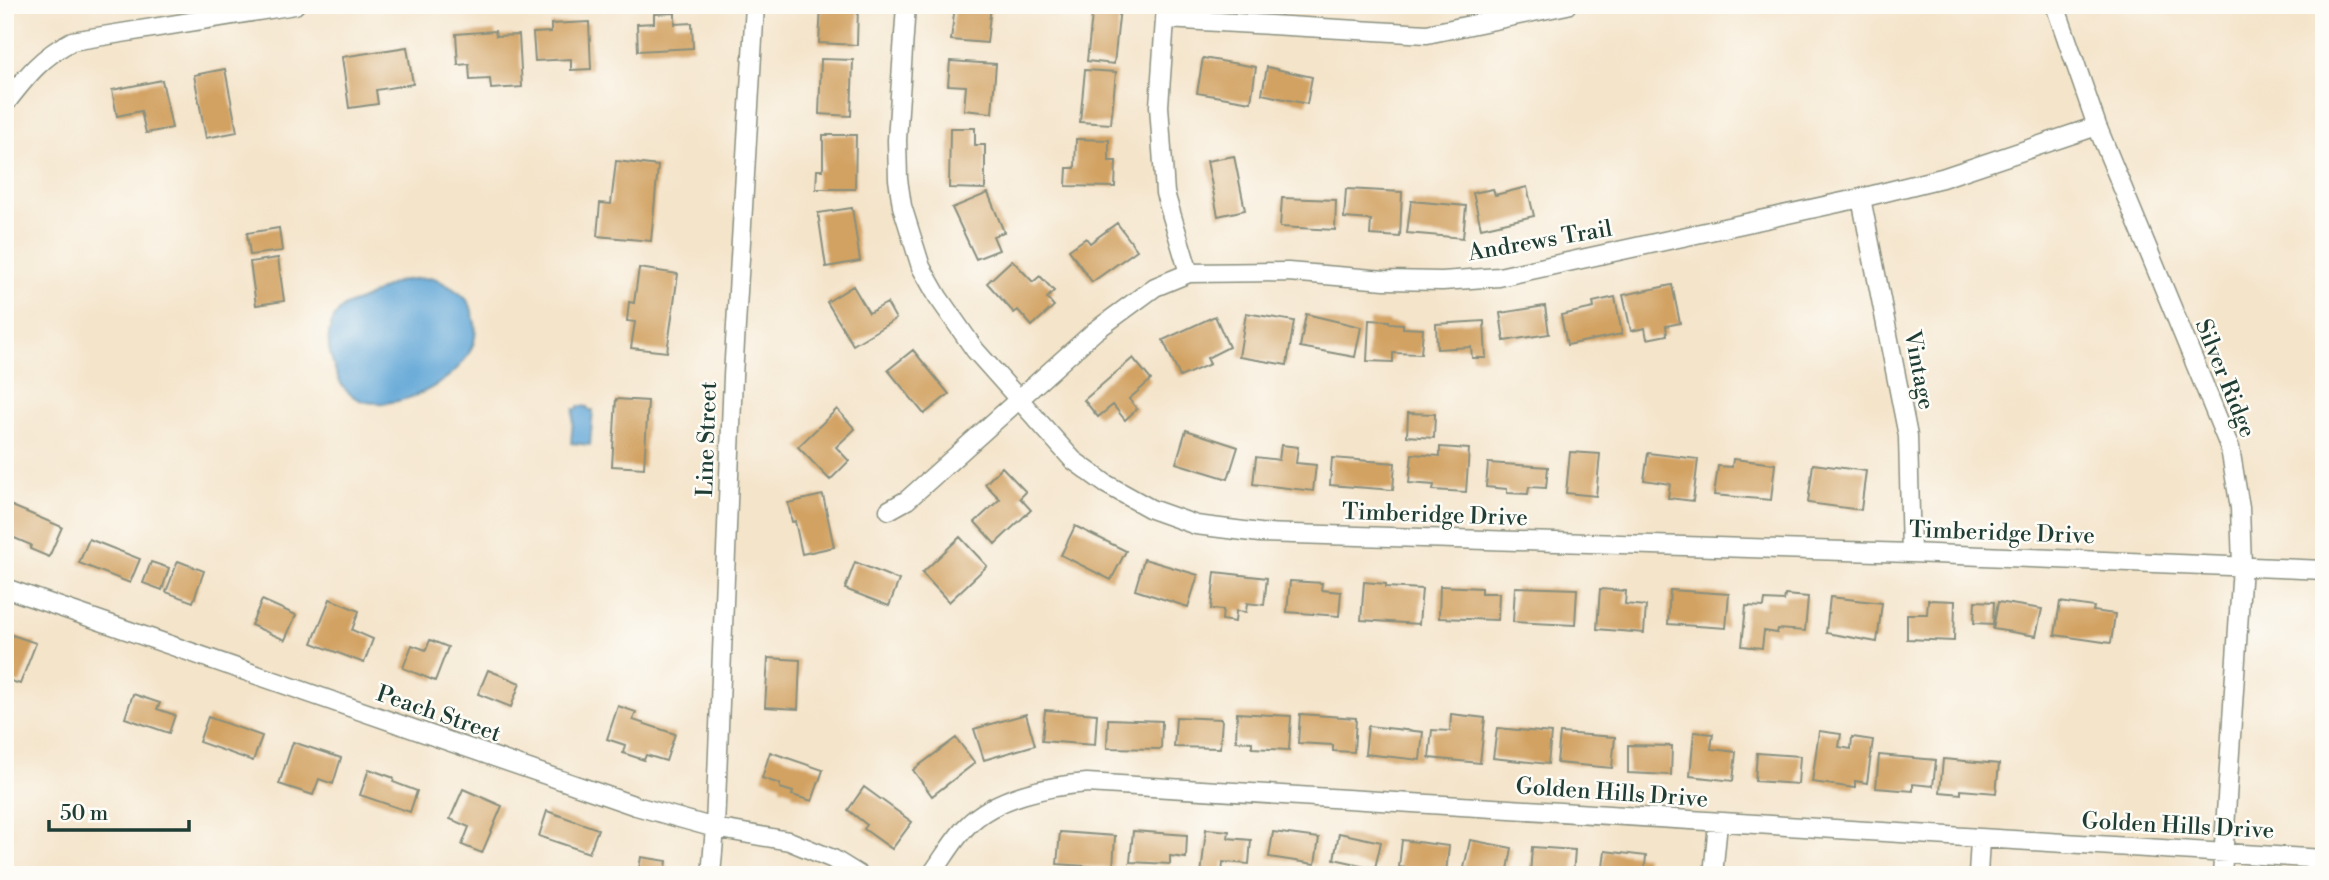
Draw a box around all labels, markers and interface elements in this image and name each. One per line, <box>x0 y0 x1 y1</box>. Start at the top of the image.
street label: Andrews Trail <box>1465 214 1615 268</box>
street label: Silver Ridge <box>2189 315 2261 442</box>
street label: Vintage <box>1897 327 1940 412</box>
street label: Line Street <box>691 381 723 497</box>
street label: Timberidge Drive <box>1341 498 1528 532</box>
street label: Timberidge Drive <box>1908 516 2095 550</box>
street label: Peach Street <box>373 680 505 748</box>
street label: Golden Hills Drive <box>1515 772 1709 814</box>
scale bar <box>49 789 189 833</box>
text: 50 m <box>60 801 108 827</box>
street label: Golden Hills Drive <box>2081 807 2275 845</box>

